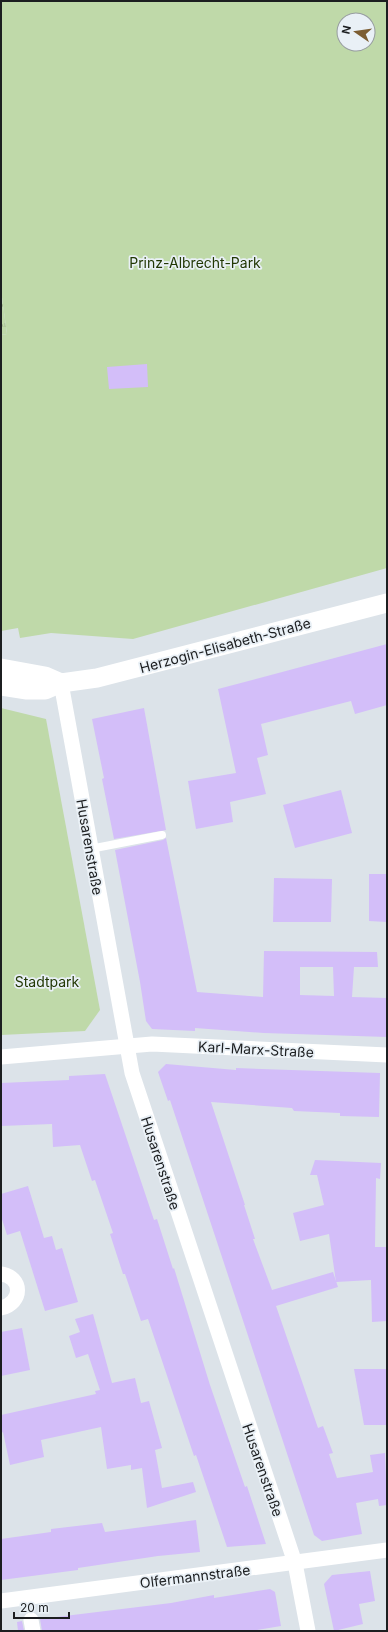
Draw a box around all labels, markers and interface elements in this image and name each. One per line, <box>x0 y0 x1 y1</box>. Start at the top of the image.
north arrow <box>336 12 376 52</box>
text: N <box>338 24 354 35</box>
park label: Prinz-Albrecht-Park <box>129 254 261 271</box>
street label: Herzogin-Elisabeth-Straße <box>138 614 312 676</box>
street label: Husarenstraße <box>73 798 107 896</box>
park label: Stadtpark <box>15 973 80 990</box>
street label: Karl-Marx-Straße <box>198 1037 314 1061</box>
street label: Husarenstraße <box>138 1114 184 1212</box>
street label: Husarenstraße <box>239 1421 287 1519</box>
street label: Olfermannstraße <box>139 1561 251 1591</box>
scale bar <box>14 1594 69 1620</box>
text: 20 m <box>20 1600 49 1615</box>

